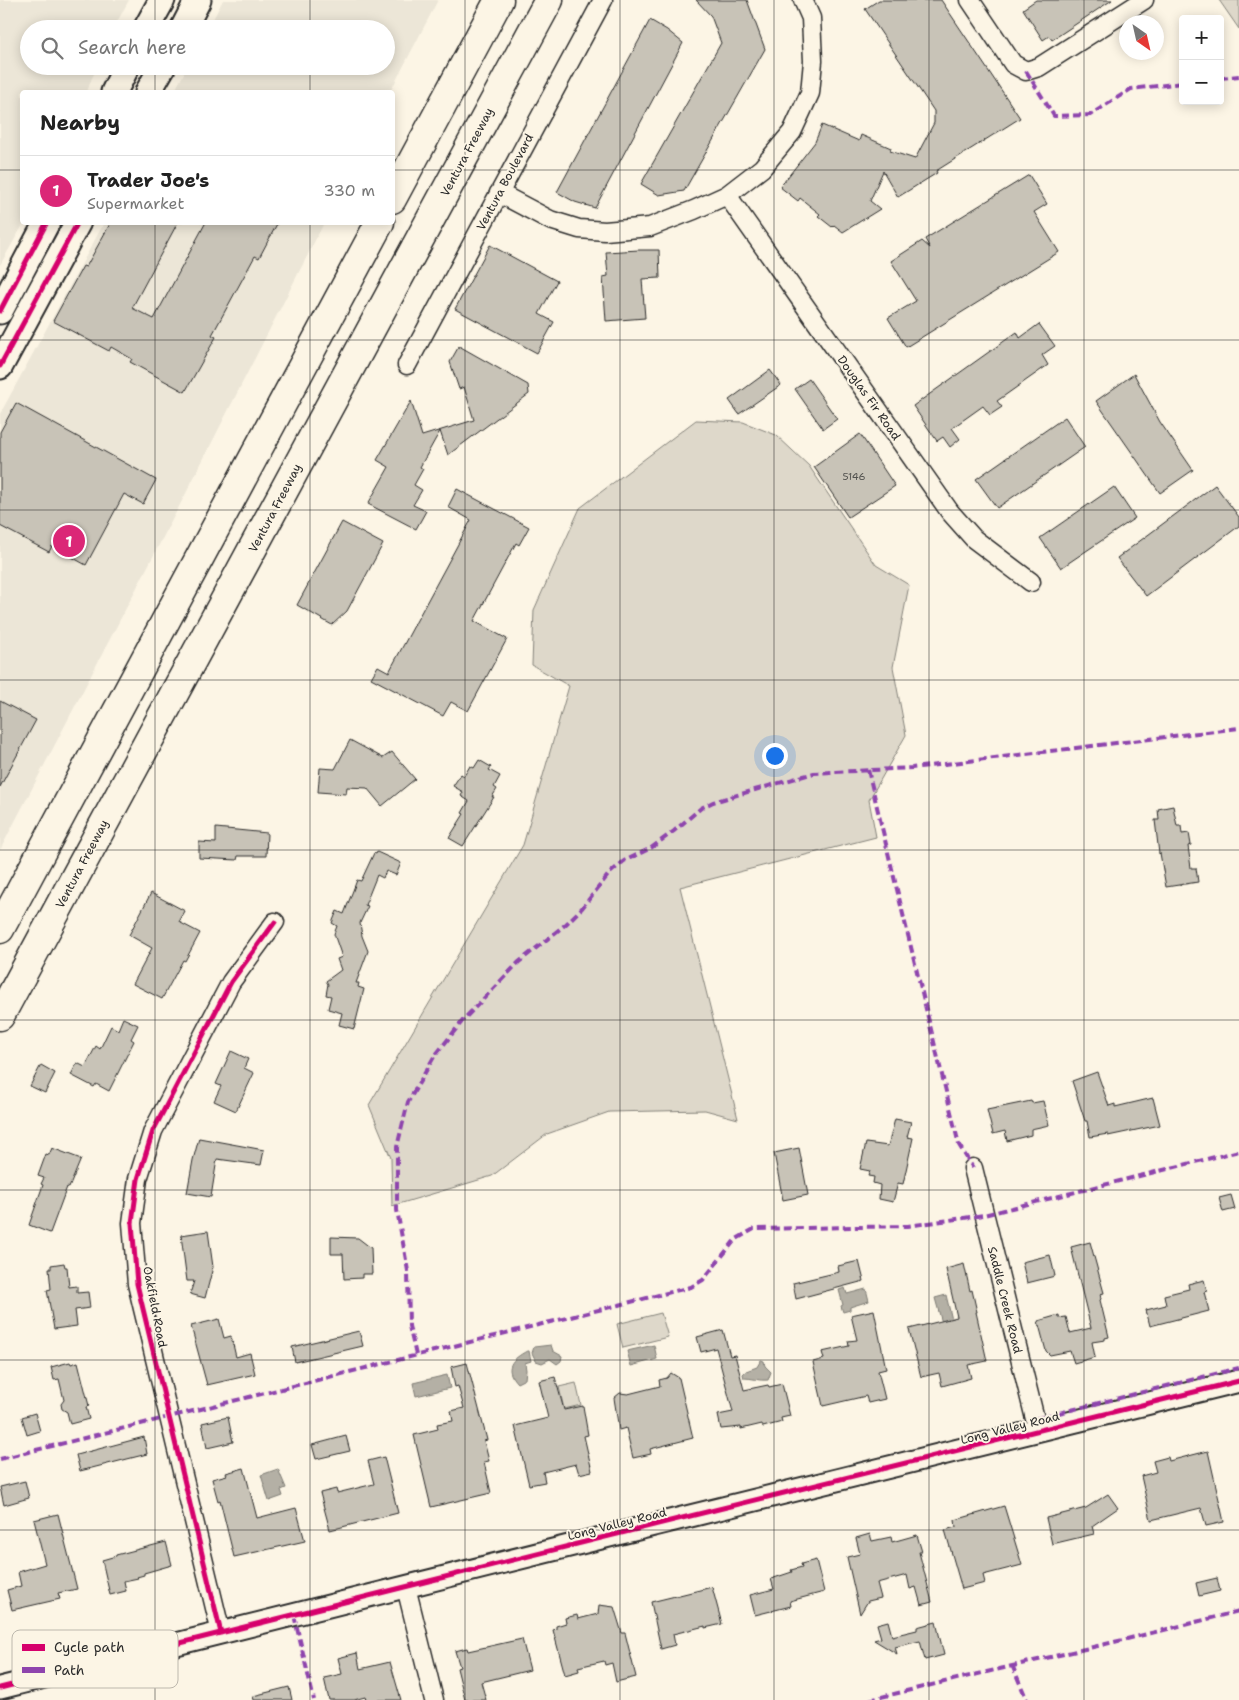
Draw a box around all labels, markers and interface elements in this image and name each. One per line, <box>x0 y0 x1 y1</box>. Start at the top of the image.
north arrow <box>1119 15 1164 60</box>
map controls <box>1179 15 1224 105</box>
button: + <box>1179 15 1224 60</box>
search box <box>20 20 395 75</box>
icon: search <box>38 34 66 62</box>
text: Search here <box>78 35 187 60</box>
button: − <box>1179 60 1224 105</box>
street label: Ventura Freeway <box>437 105 497 199</box>
text: Nearby <box>40 109 120 137</box>
street label: Ventura Boulevard <box>473 131 537 233</box>
text: Trader Joe's <box>87 168 209 193</box>
text: 1 <box>52 180 60 201</box>
text: 330 m <box>323 180 375 201</box>
text: Supermarket <box>87 193 184 214</box>
street label: Douglas Fir Road <box>834 352 904 444</box>
street label: Ventura Freeway <box>245 461 305 555</box>
house number: 5146 <box>842 470 866 483</box>
pin: 1 <box>53 522 85 560</box>
your location <box>762 743 788 769</box>
street label: Ventura Freeway <box>52 817 112 911</box>
street label: Saddle Creek Road <box>984 1245 1026 1356</box>
street label: Oakfield Road <box>139 1265 171 1349</box>
street label: Long Valley Road <box>959 1408 1062 1448</box>
street label: Long Valley Road <box>566 1504 669 1544</box>
legend <box>12 1630 178 1688</box>
text: Cycle path <box>54 1638 125 1656</box>
text: Path <box>54 1661 85 1679</box>

